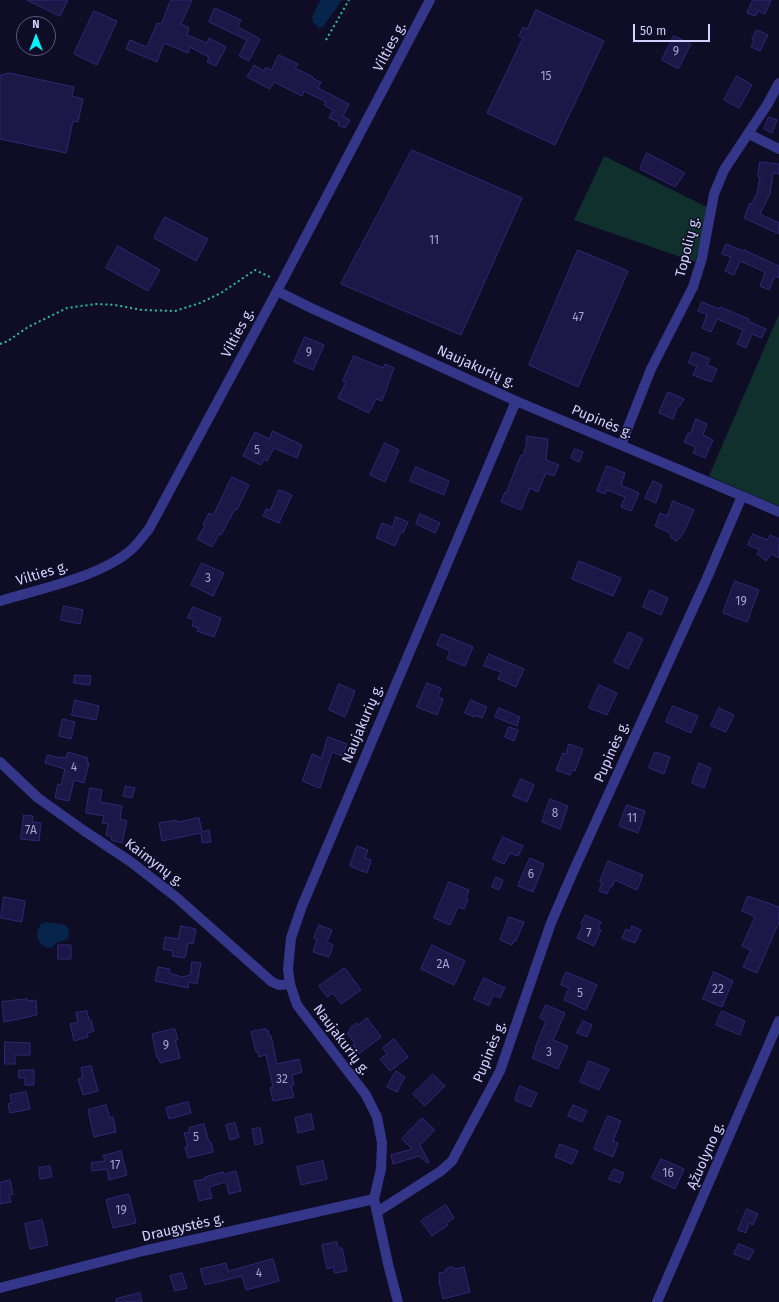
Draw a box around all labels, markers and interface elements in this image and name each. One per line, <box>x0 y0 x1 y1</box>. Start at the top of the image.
north arrow <box>16 16 56 56</box>
scale bar <box>635 16 712 42</box>
text: N <box>32 18 40 31</box>
street label: Vilties g. <box>370 20 410 74</box>
text: 50 m <box>640 24 666 38</box>
house number: 9 <box>673 45 679 59</box>
house number: 15 <box>540 70 552 84</box>
street label: Topolių g. <box>672 215 704 279</box>
house number: 11 <box>429 234 439 248</box>
street label: Vilties g. <box>218 306 258 360</box>
house number: 47 <box>572 311 584 325</box>
street label: Naujakurių g. <box>434 342 518 392</box>
house number: 9 <box>306 346 312 360</box>
street label: Pupinės g. <box>569 402 635 442</box>
house number: 5 <box>254 444 260 458</box>
street label: Vilties g. <box>14 558 70 590</box>
house number: 3 <box>205 572 211 586</box>
house number: 19 <box>735 595 747 609</box>
street label: Naujakurių g. <box>339 682 387 766</box>
street label: Pupinės g. <box>591 719 633 785</box>
house number: 4 <box>71 761 77 775</box>
house number: 8 <box>552 807 558 821</box>
house number: 11 <box>627 812 637 826</box>
house number: 7A <box>25 824 37 838</box>
street label: Kaimynų g. <box>121 835 187 891</box>
house number: 6 <box>528 868 534 882</box>
house number: 7 <box>586 927 592 941</box>
house number: 2A <box>437 958 449 972</box>
house number: 22 <box>712 983 724 997</box>
house number: 5 <box>577 987 583 1001</box>
street label: Naujakurių g. <box>309 1001 373 1079</box>
street label: Pupinės g. <box>470 1019 510 1085</box>
house number: 9 <box>163 1039 169 1053</box>
house number: 3 <box>546 1046 552 1060</box>
house number: 32 <box>276 1073 288 1087</box>
street label: Ąžuolyno g. <box>684 1120 728 1192</box>
house number: 5 <box>193 1131 199 1145</box>
house number: 17 <box>110 1159 120 1173</box>
house number: 16 <box>662 1167 674 1181</box>
house number: 19 <box>115 1204 127 1218</box>
street label: Draugystės g. <box>140 1210 226 1246</box>
house number: 4 <box>256 1267 262 1281</box>

